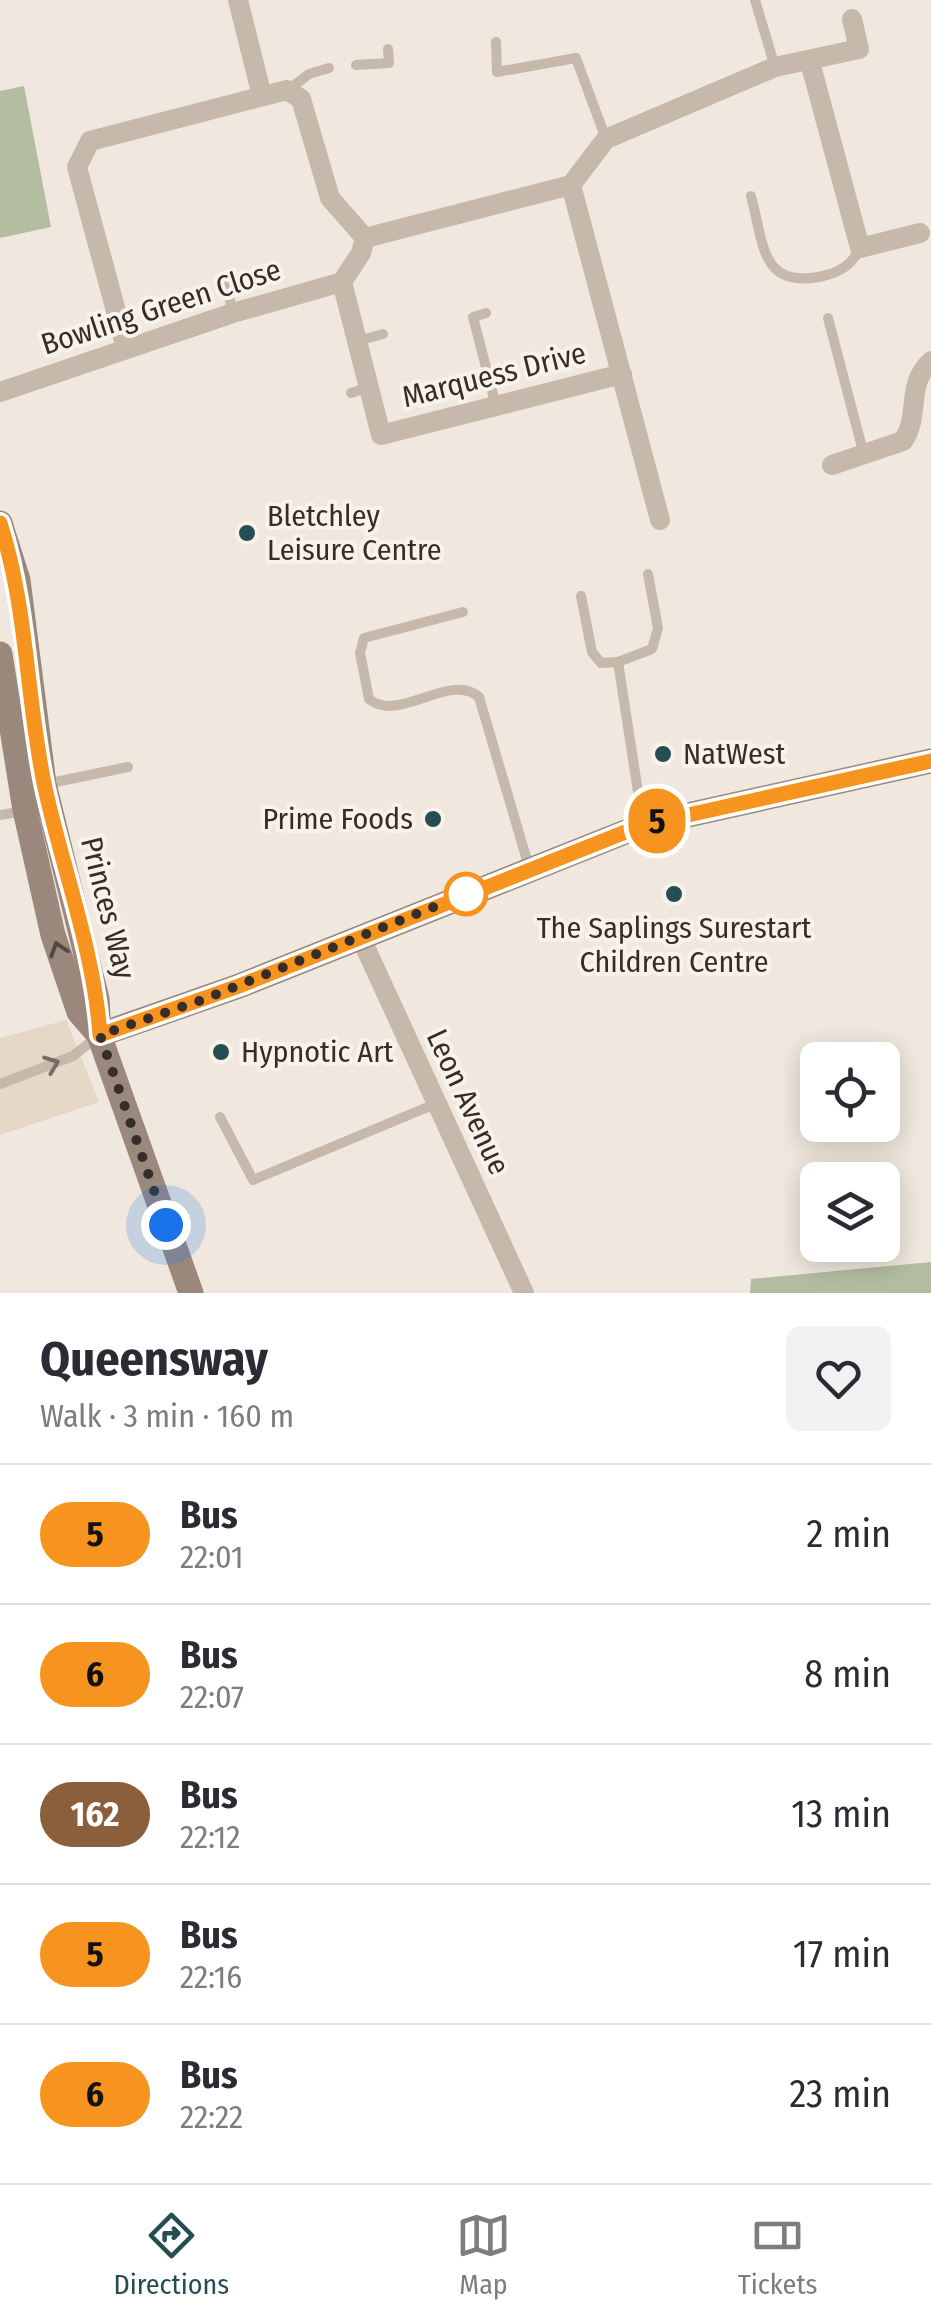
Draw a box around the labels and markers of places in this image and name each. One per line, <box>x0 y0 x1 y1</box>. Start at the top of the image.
place label: Bletchley Leisure Centre <box>267 498 442 568</box>
marker: Bletchley Leisure Centre <box>236 522 258 544</box>
place label: NatWest <box>683 736 786 772</box>
marker: NatWest <box>652 743 674 765</box>
place label: Prime Foods <box>262 801 413 837</box>
marker: Prime Foods <box>422 808 444 830</box>
unlabelled marker <box>445 873 487 915</box>
marker: The Saplings Surestart Children Centre <box>663 883 685 905</box>
place label: The Saplings Surestart Children Centre <box>537 910 811 980</box>
place label: Hypnotic Art <box>241 1034 394 1070</box>
marker: Hypnotic Art <box>210 1041 232 1063</box>

